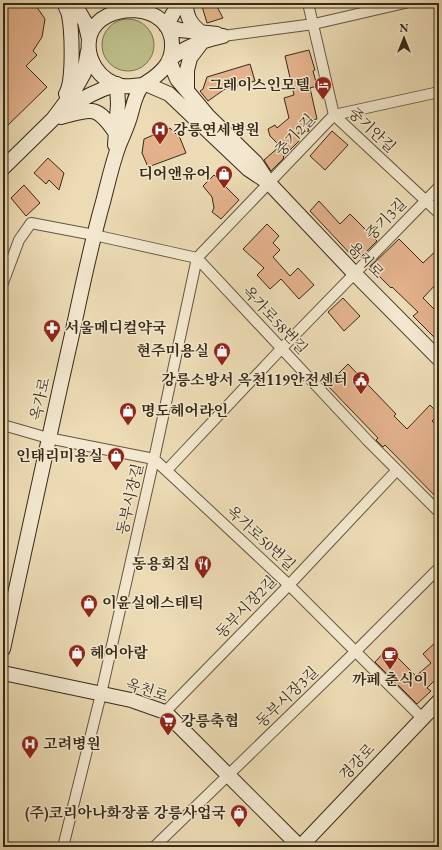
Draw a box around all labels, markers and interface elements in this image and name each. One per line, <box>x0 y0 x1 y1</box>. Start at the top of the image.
north arrow <box>384 18 424 58</box>
text: N <box>400 21 409 35</box>
place label: 그레이스인모텔 <box>209 75 310 94</box>
hotel icon: 그레이스인모텔 <box>313 75 333 100</box>
street label: 중기안길 <box>345 103 400 156</box>
street label: 중기2길 <box>270 110 319 160</box>
hospital icon: 강릉연세병원 <box>150 120 170 145</box>
place label: 강릉연세병원 <box>173 120 260 139</box>
place label: 디어앤유어 <box>139 164 211 183</box>
shop icon: 디어앤유어 <box>214 164 234 189</box>
street label: 중기3길 <box>361 194 410 243</box>
street label: 용지로 <box>344 237 389 282</box>
street label: 옥가로58번길 <box>239 281 312 358</box>
pharmacy icon: 서울메디컬약국 <box>42 318 62 343</box>
place label: 서울메디컬약국 <box>65 318 166 337</box>
place label: 현주미용실 <box>137 341 209 360</box>
shop icon: 현주미용실 <box>212 341 232 366</box>
place label: 강릉소방서 옥천119안전센터 <box>161 370 348 389</box>
public building icon: 강릉소방서 옥천119안전센터 <box>351 370 371 395</box>
street label: 옥가로 <box>25 375 54 422</box>
shop icon: 명도헤어라인 <box>118 401 138 426</box>
place label: 명도헤어라인 <box>141 401 228 420</box>
place label: 인태리미용실 <box>16 446 103 465</box>
shop icon: 인태리미용실 <box>106 446 126 471</box>
street label: 동부시장길 <box>112 461 147 536</box>
street label: 옥가로50번길 <box>223 501 300 574</box>
place label: 동용회집 <box>132 554 190 573</box>
restaurant icon: 동용회집 <box>193 554 213 579</box>
street label: 동부시장2길 <box>211 571 280 642</box>
shop icon: 이윤실에스테틱 <box>79 593 99 618</box>
place label: 이윤실에스테틱 <box>102 593 203 612</box>
shop icon: 헤어아람 <box>67 643 87 668</box>
place label: 헤어아람 <box>90 643 148 662</box>
cafe icon: 까페 춘식이 <box>380 645 400 670</box>
street label: 동부시장3길 <box>251 662 322 731</box>
place label: 까페 춘식이 <box>352 670 428 689</box>
street label: 옥천로 <box>124 673 171 706</box>
supermarket icon: 강릉축협 <box>158 711 178 736</box>
place label: 강릉축협 <box>181 711 239 730</box>
hospital icon: 고려병원 <box>20 734 40 759</box>
place label: 고려병원 <box>43 734 101 753</box>
street label: 경강로 <box>335 739 379 784</box>
place label: (주)코리아나화장품 강릉사업국 <box>25 803 226 822</box>
shop icon: (주)코리아나화장품 강릉사업국 <box>229 803 249 828</box>

